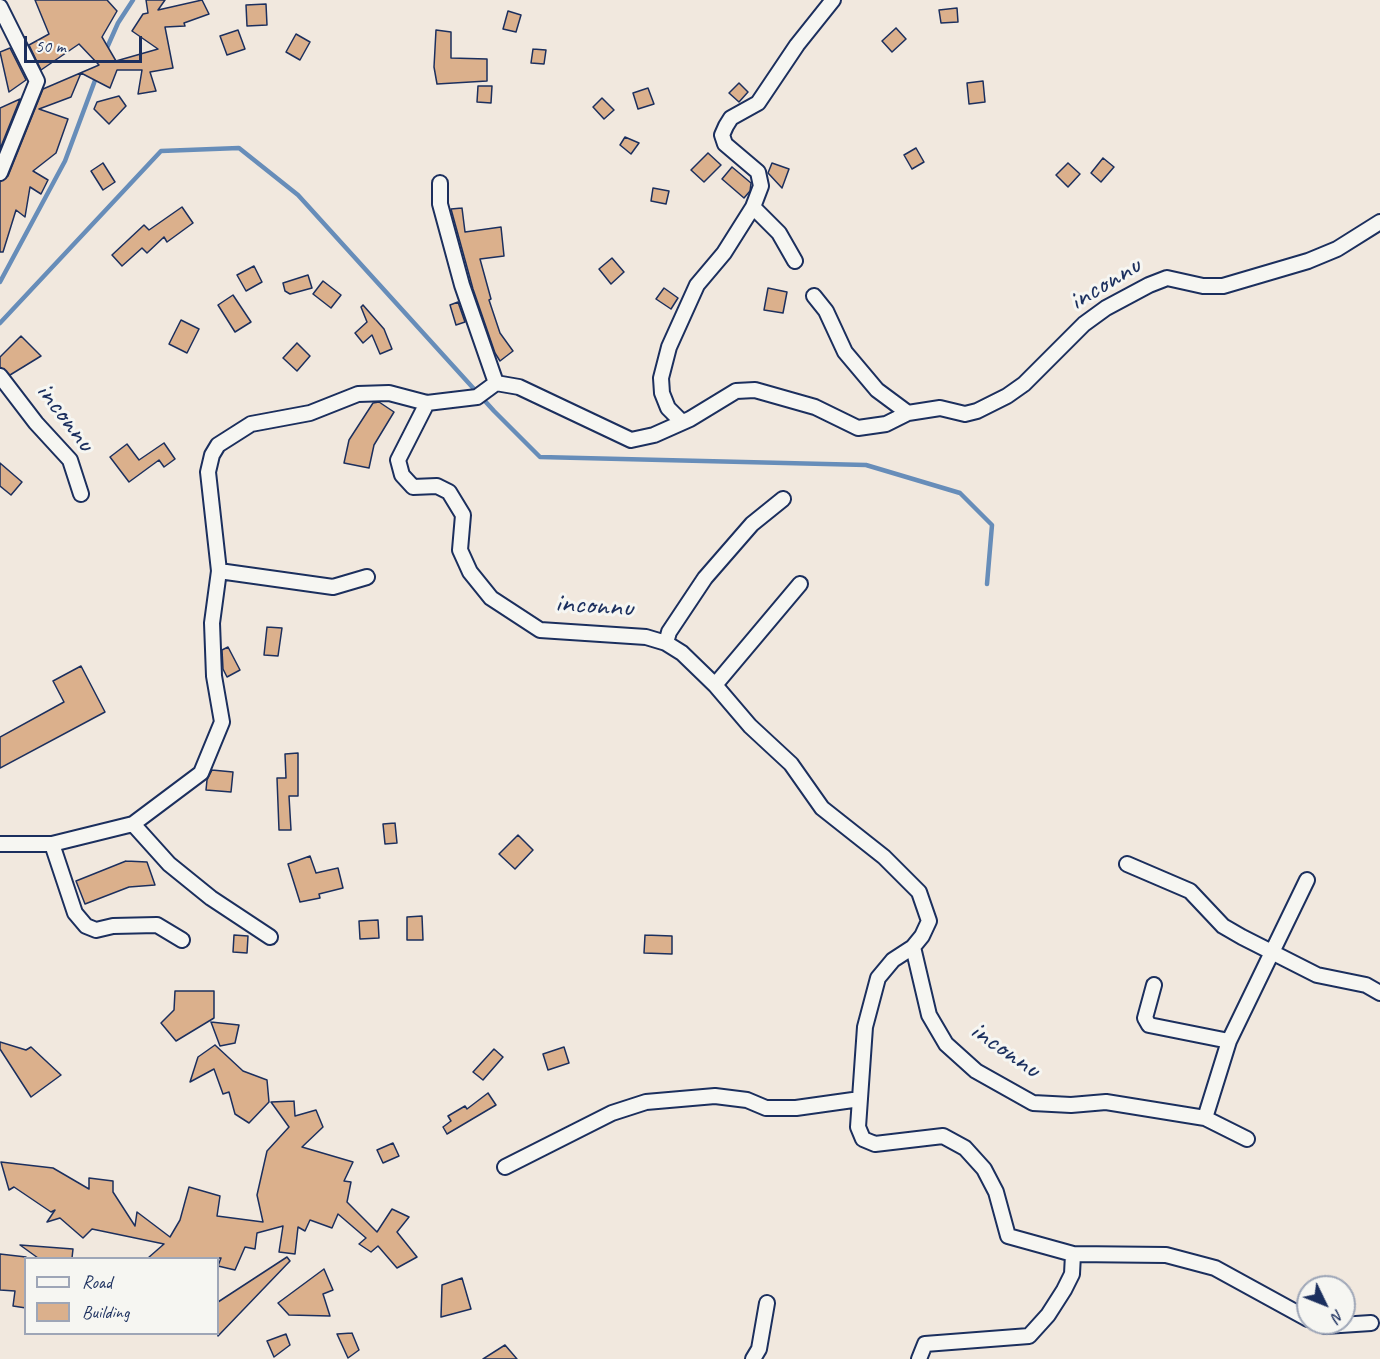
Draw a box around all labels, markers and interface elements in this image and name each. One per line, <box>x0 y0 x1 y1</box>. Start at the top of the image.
scale bar <box>27 24 146 62</box>
text: 50 m <box>35 35 66 57</box>
street label: inconnu <box>1062 248 1148 320</box>
street label: inconnu <box>27 375 103 459</box>
street label: inconnu <box>554 585 634 627</box>
street label: inconnu <box>963 1013 1047 1087</box>
legend <box>24 1257 219 1335</box>
text: Road <box>82 1271 112 1293</box>
north arrow <box>1296 1275 1356 1335</box>
text: Building <box>82 1301 129 1323</box>
text: N <box>1327 1305 1348 1326</box>

